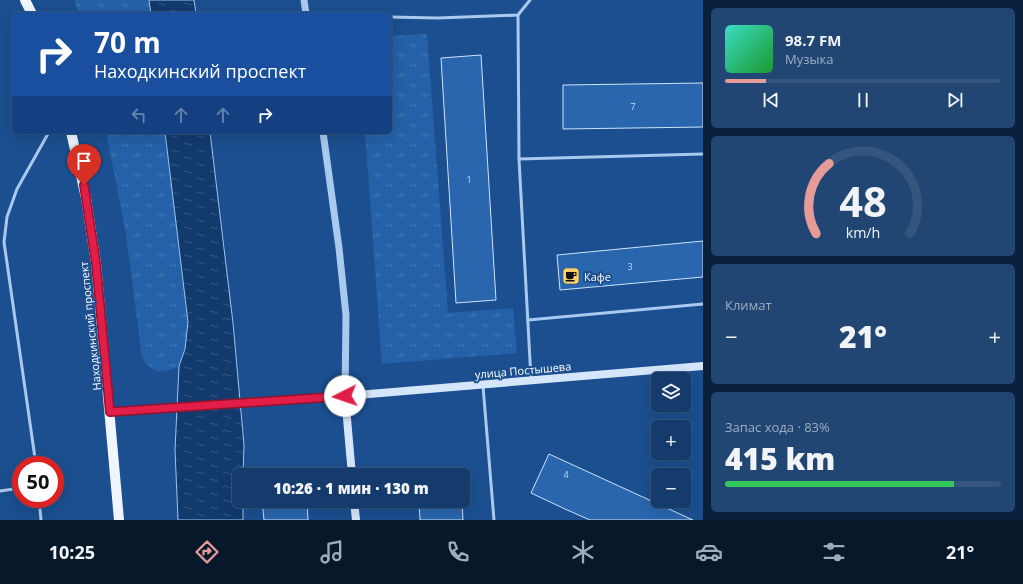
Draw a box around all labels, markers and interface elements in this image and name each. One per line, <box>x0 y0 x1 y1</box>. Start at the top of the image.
text: 70 m <box>94 23 161 61</box>
icon: right <box>28 28 80 80</box>
text: 98.7 FM <box>785 30 841 50</box>
text: Музыка <box>785 50 833 68</box>
text: Находкинский проспект <box>94 59 306 83</box>
icon: previous <box>760 89 782 111</box>
icon: pause <box>852 89 874 111</box>
icon: next <box>944 89 966 111</box>
house number: 7 <box>630 100 636 113</box>
icon: left <box>128 104 150 126</box>
icon: ahead <box>170 104 192 126</box>
icon: ahead <box>212 104 234 126</box>
icon: right <box>254 104 276 126</box>
pin <box>67 144 101 185</box>
icon: arrive <box>73 150 95 172</box>
house number: 1 <box>466 173 472 186</box>
text: 48 <box>839 173 887 229</box>
text: km/h <box>846 223 880 242</box>
house number: 3 <box>627 260 633 273</box>
street label: Находкинский проспект <box>76 261 104 391</box>
cafe icon: Кафе <box>561 266 581 286</box>
place label: Кафе <box>584 269 611 284</box>
text: Климат <box>725 296 772 314</box>
text: 21° <box>839 316 887 357</box>
text: − <box>725 321 738 351</box>
text: + <box>988 321 1001 351</box>
street label: улица Постышева <box>474 358 572 382</box>
map controls <box>651 372 691 508</box>
button: layers <box>651 372 691 412</box>
position arrow <box>324 375 366 417</box>
text: Запас хода · 83% <box>725 418 830 436</box>
button: + <box>651 420 691 460</box>
text: 415 km <box>725 438 835 479</box>
speed limit sign: 50 <box>12 456 64 508</box>
house number: 4 <box>563 468 569 481</box>
button: − <box>651 468 691 508</box>
text: 10:26 · 1 мин · 130 m <box>273 478 429 498</box>
icon: directions <box>193 538 221 566</box>
icon: music <box>318 538 346 566</box>
icon: phone <box>444 538 472 566</box>
icon: climate <box>569 538 597 566</box>
icon: car <box>695 538 723 566</box>
icon: filters <box>820 538 848 566</box>
text: 10:25 <box>49 540 95 564</box>
text: 21° <box>946 540 974 564</box>

